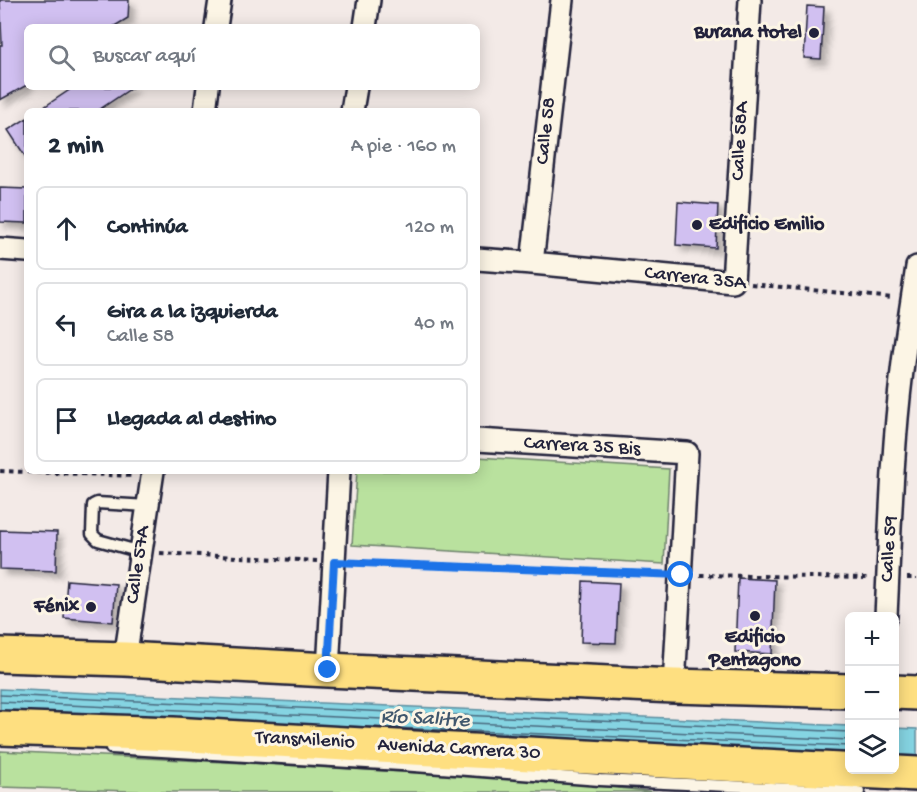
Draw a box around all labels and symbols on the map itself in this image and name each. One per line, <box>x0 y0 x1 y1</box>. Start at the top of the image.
place label: Burana Hotel <box>693 22 803 45</box>
marker: Burana Hotel <box>807 26 821 40</box>
street label: Calle 58 <box>532 96 562 166</box>
street label: Calle 58A <box>727 100 755 181</box>
place label: Edificio Emilio <box>709 213 825 237</box>
marker: Edificio Emilio <box>690 218 704 232</box>
street label: Carrera 35A <box>643 262 748 296</box>
street label: Carrera 35 Bis <box>523 432 642 462</box>
street label: Calle 59 <box>877 515 903 583</box>
street label: Calle 57A <box>122 523 156 605</box>
route start <box>667 561 693 587</box>
place label: Fénix <box>33 596 79 619</box>
marker: Fénix <box>84 600 98 614</box>
marker: Edificio Pentagono <box>748 609 762 623</box>
place label: Edificio Pentagono <box>708 626 801 673</box>
route end <box>314 656 340 682</box>
water label: Río Salitre <box>380 705 471 735</box>
street label: TransMilenio <box>254 727 355 755</box>
street label: Avenida Carrera 30 <box>377 734 541 766</box>

